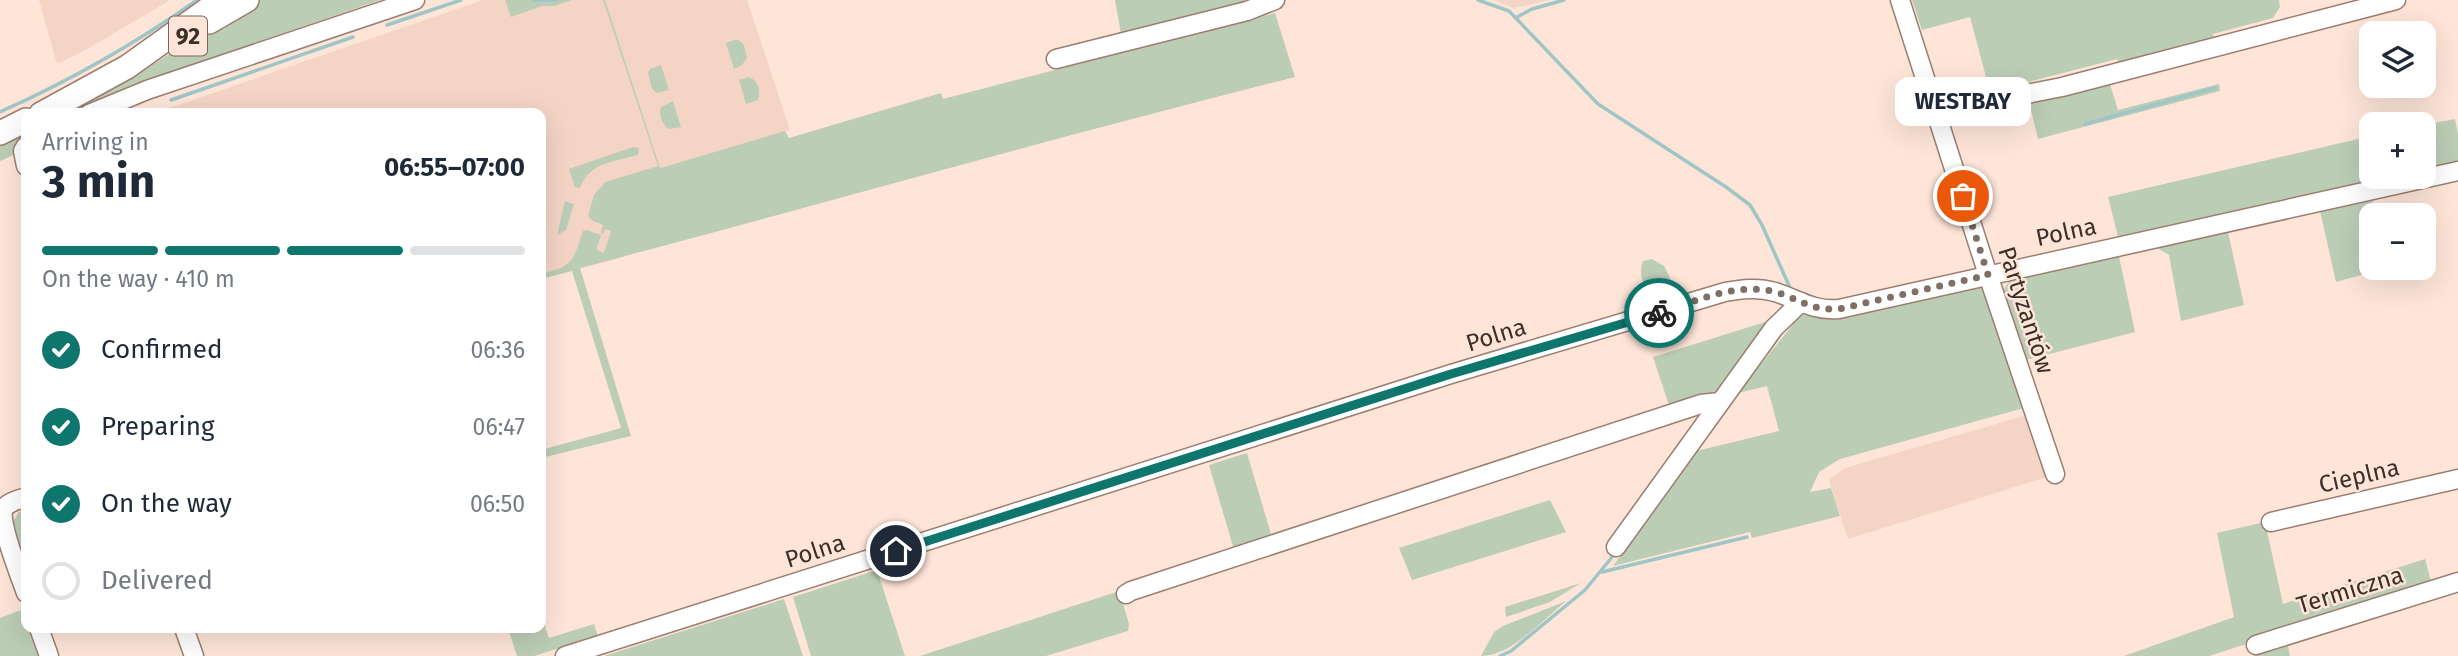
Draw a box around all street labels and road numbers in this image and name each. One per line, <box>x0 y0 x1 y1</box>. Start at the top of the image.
road number: 92 <box>169 17 207 56</box>
street label: Polna <box>2033 212 2099 252</box>
street label: Partyzantów <box>1992 243 2060 377</box>
street label: Polna <box>1463 313 1529 357</box>
street label: Cieplna <box>2316 453 2402 499</box>
street label: Polna <box>781 528 849 574</box>
street label: Termiczna <box>2293 561 2407 619</box>

